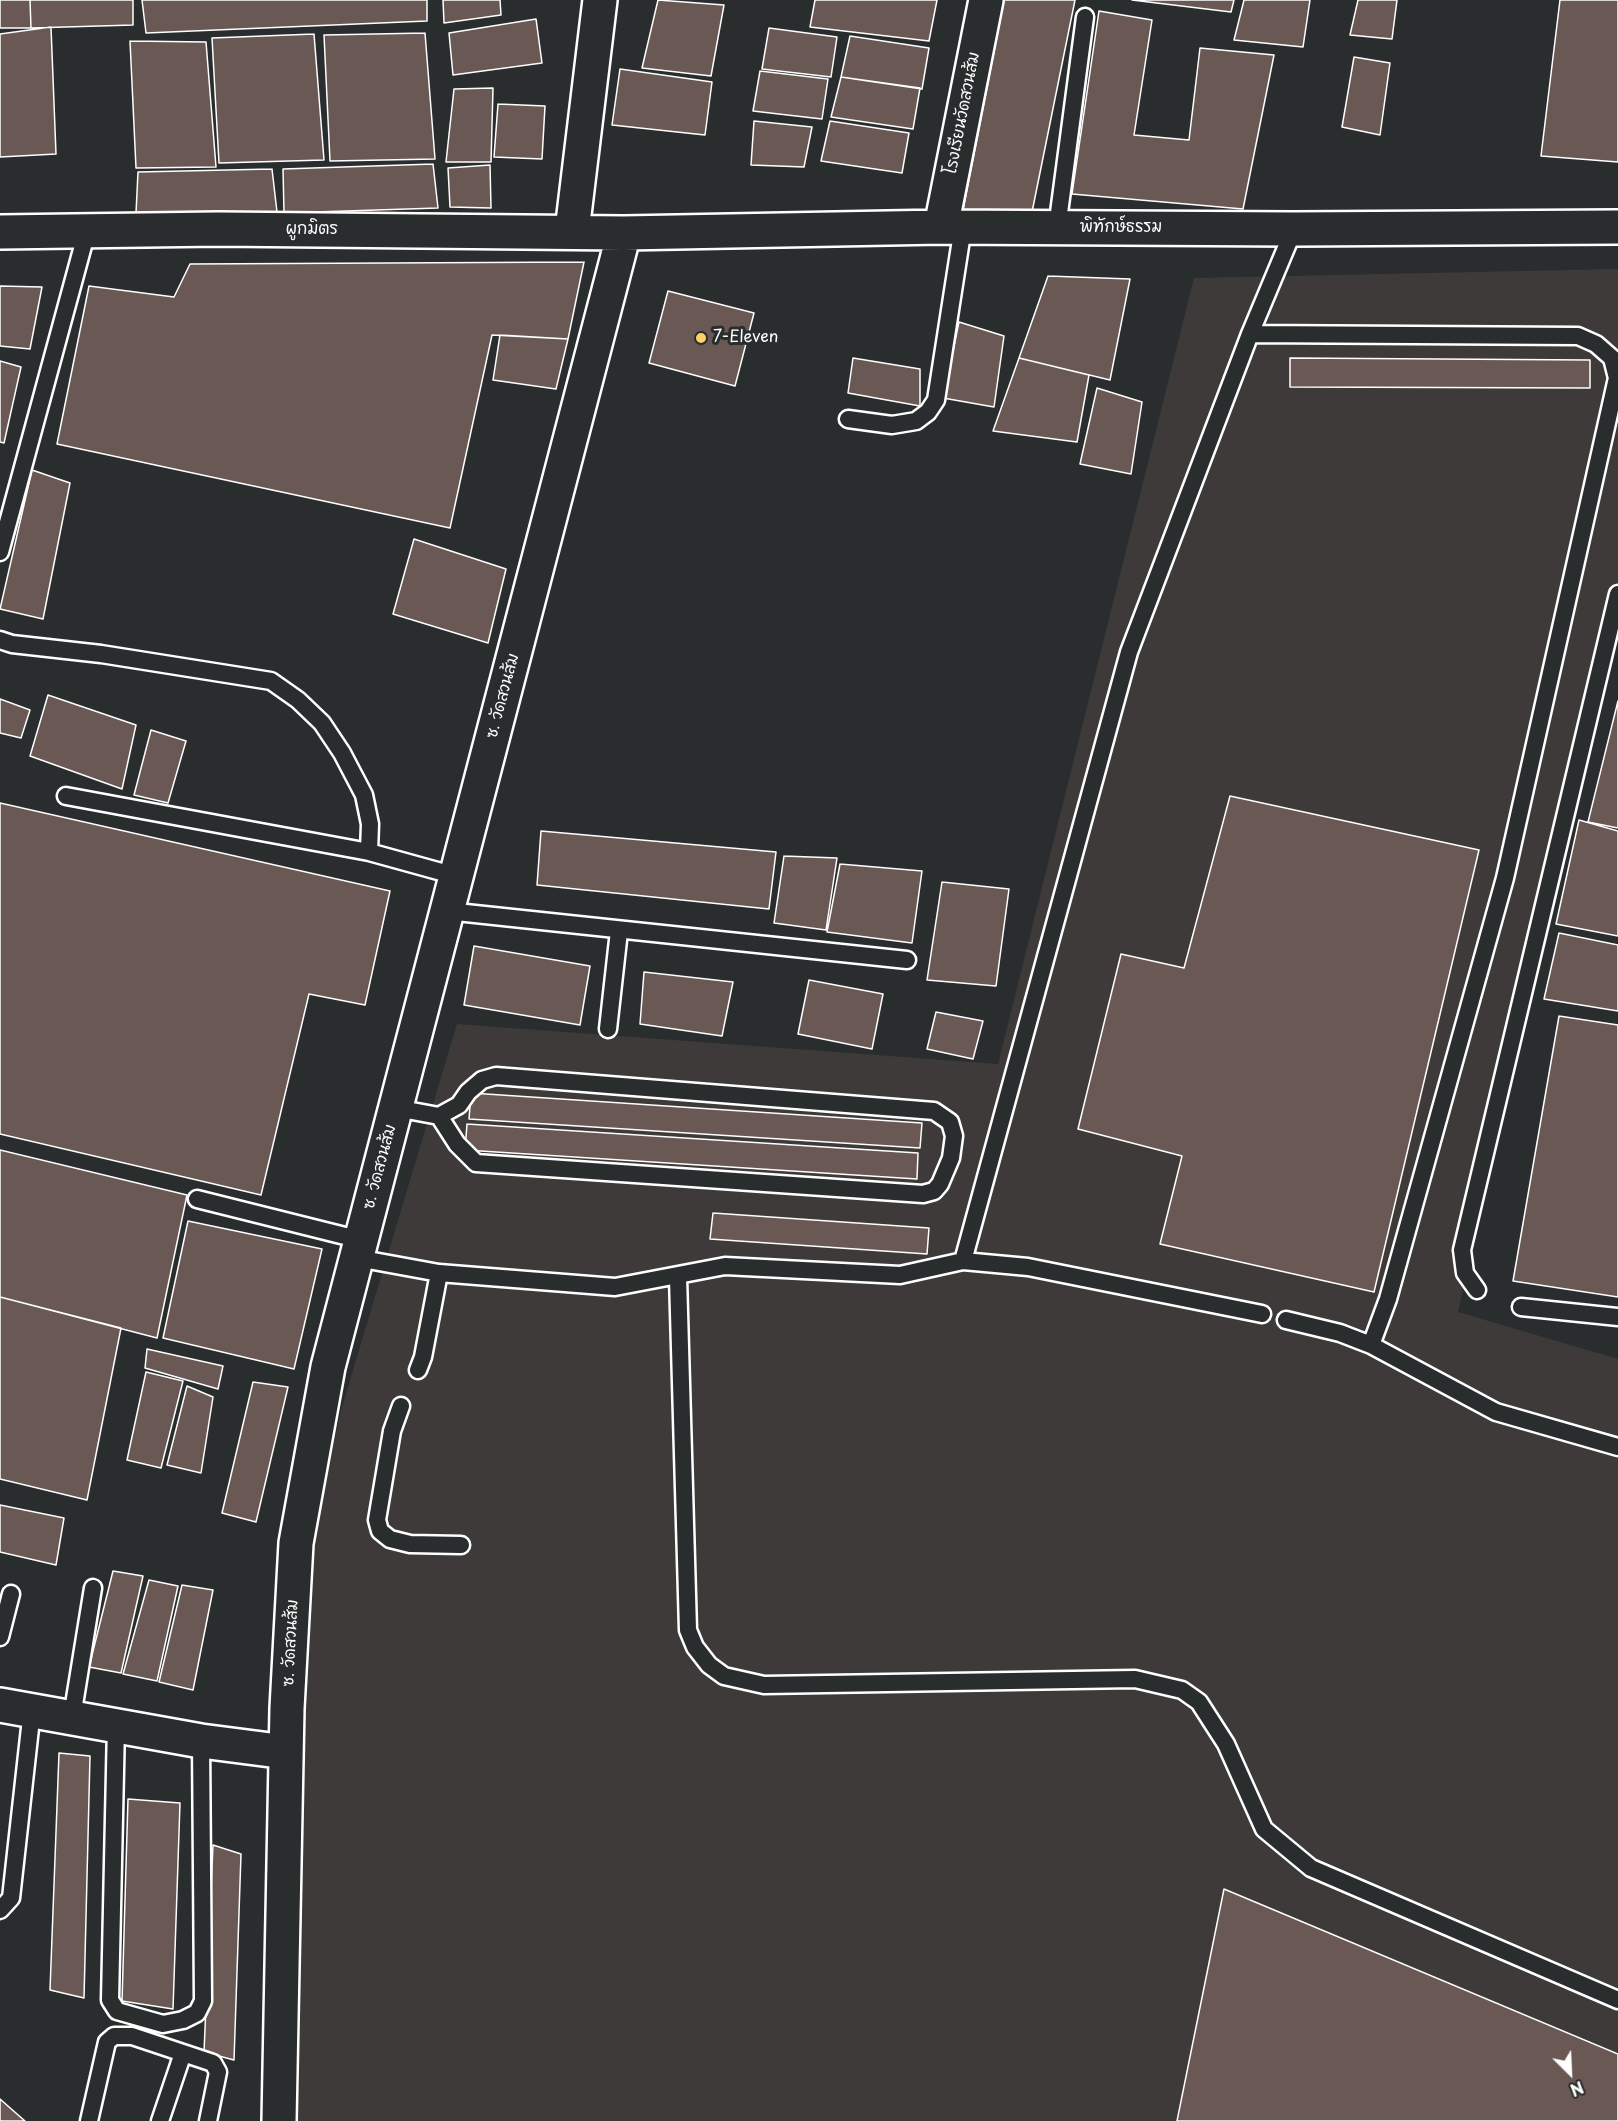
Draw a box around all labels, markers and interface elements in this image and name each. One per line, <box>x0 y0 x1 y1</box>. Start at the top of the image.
street label: โรงเรียนวัดสวนส้ม <box>942 50 984 176</box>
street label: พิทักษ์ธรรม <box>1080 218 1162 238</box>
street label: ผูกมิตร <box>286 220 338 240</box>
place label: 7-Eleven <box>713 328 778 348</box>
marker: 7-Eleven <box>694 331 708 345</box>
street label: ซ. วัดสวนส้ม <box>482 651 524 741</box>
street label: ซ. วัดสวนส้ม <box>359 1122 401 1212</box>
street label: ซ. วัดสวนส้ม <box>279 1599 303 1687</box>
north arrow <box>1540 2043 1600 2103</box>
text: N <box>1567 2076 1588 2103</box>

